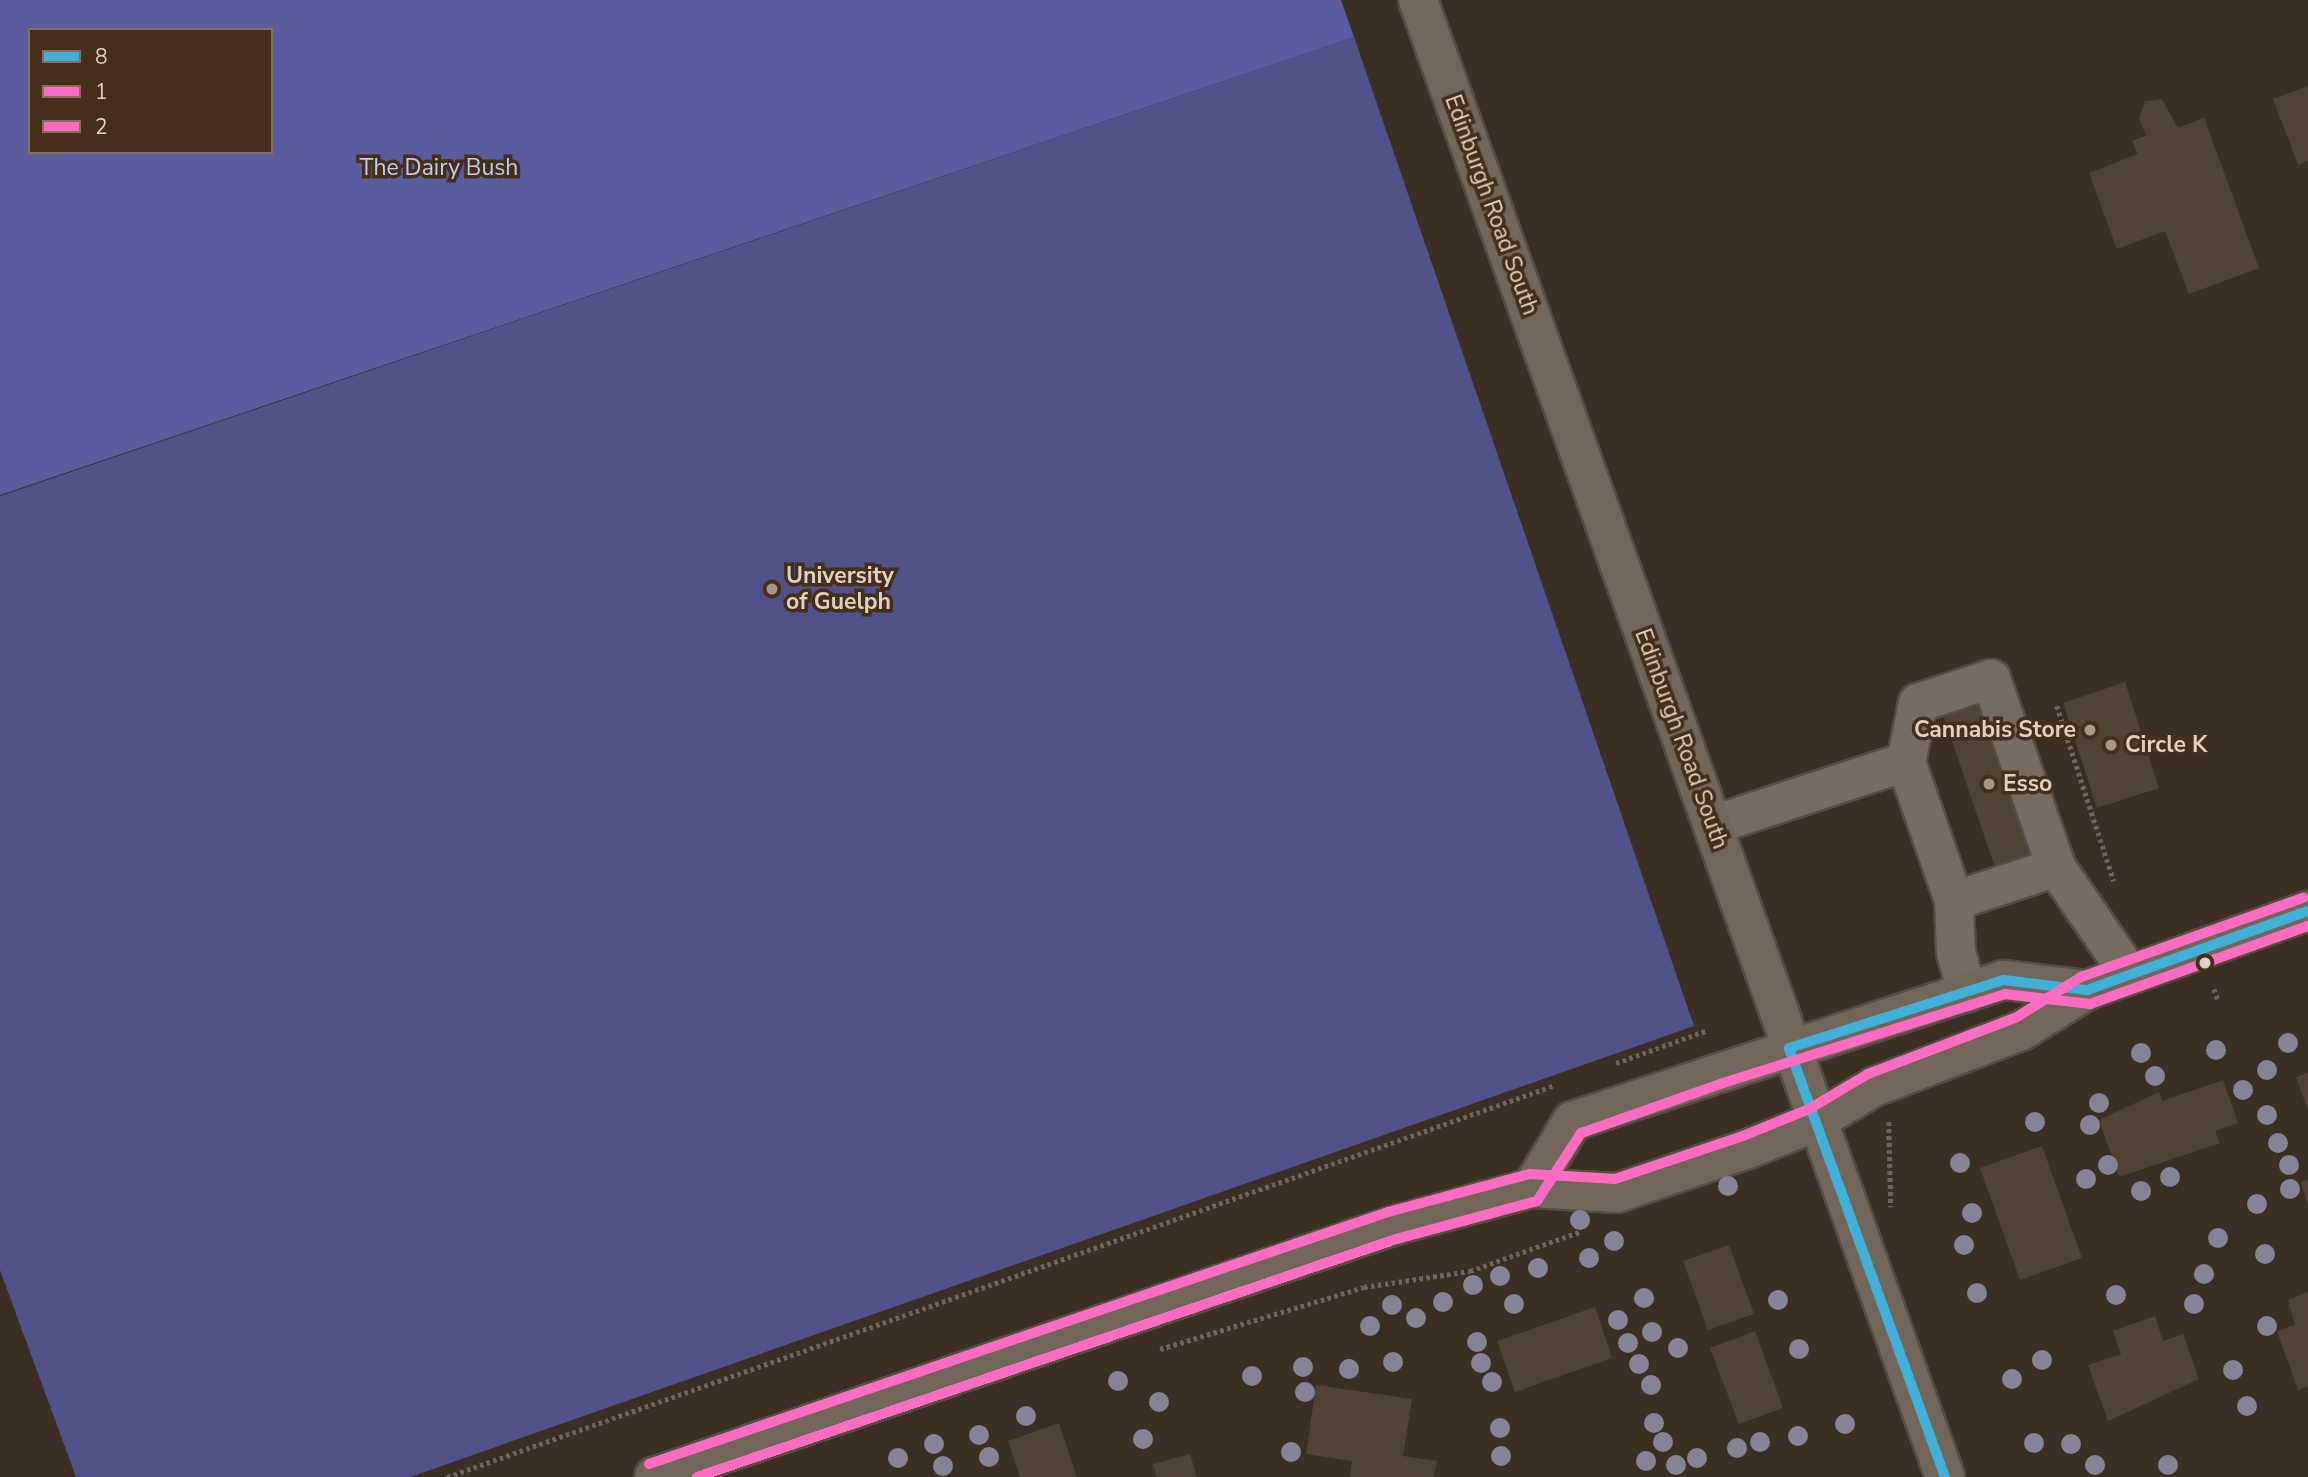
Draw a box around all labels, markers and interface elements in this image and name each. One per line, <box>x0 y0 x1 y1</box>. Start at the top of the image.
legend <box>28 28 273 154</box>
text: 8 <box>95 43 108 71</box>
text: 1 <box>95 78 108 106</box>
street label: Edinburgh Road South <box>1438 91 1544 319</box>
text: 2 <box>95 113 108 141</box>
park label: The Dairy Bush <box>360 154 518 182</box>
place label: University of Guelph <box>786 562 894 616</box>
marker: University of Guelph <box>764 581 780 597</box>
street label: Edinburgh Road South <box>1628 625 1734 853</box>
place label: Cannabis Store <box>1914 716 2076 744</box>
marker: Cannabis Store <box>2082 722 2098 738</box>
place label: Circle K <box>2125 731 2207 759</box>
marker: Circle K <box>2103 737 2119 753</box>
place label: Esso <box>2003 770 2052 798</box>
marker: Esso <box>1981 776 1997 792</box>
unlabelled marker <box>2198 956 2212 970</box>

